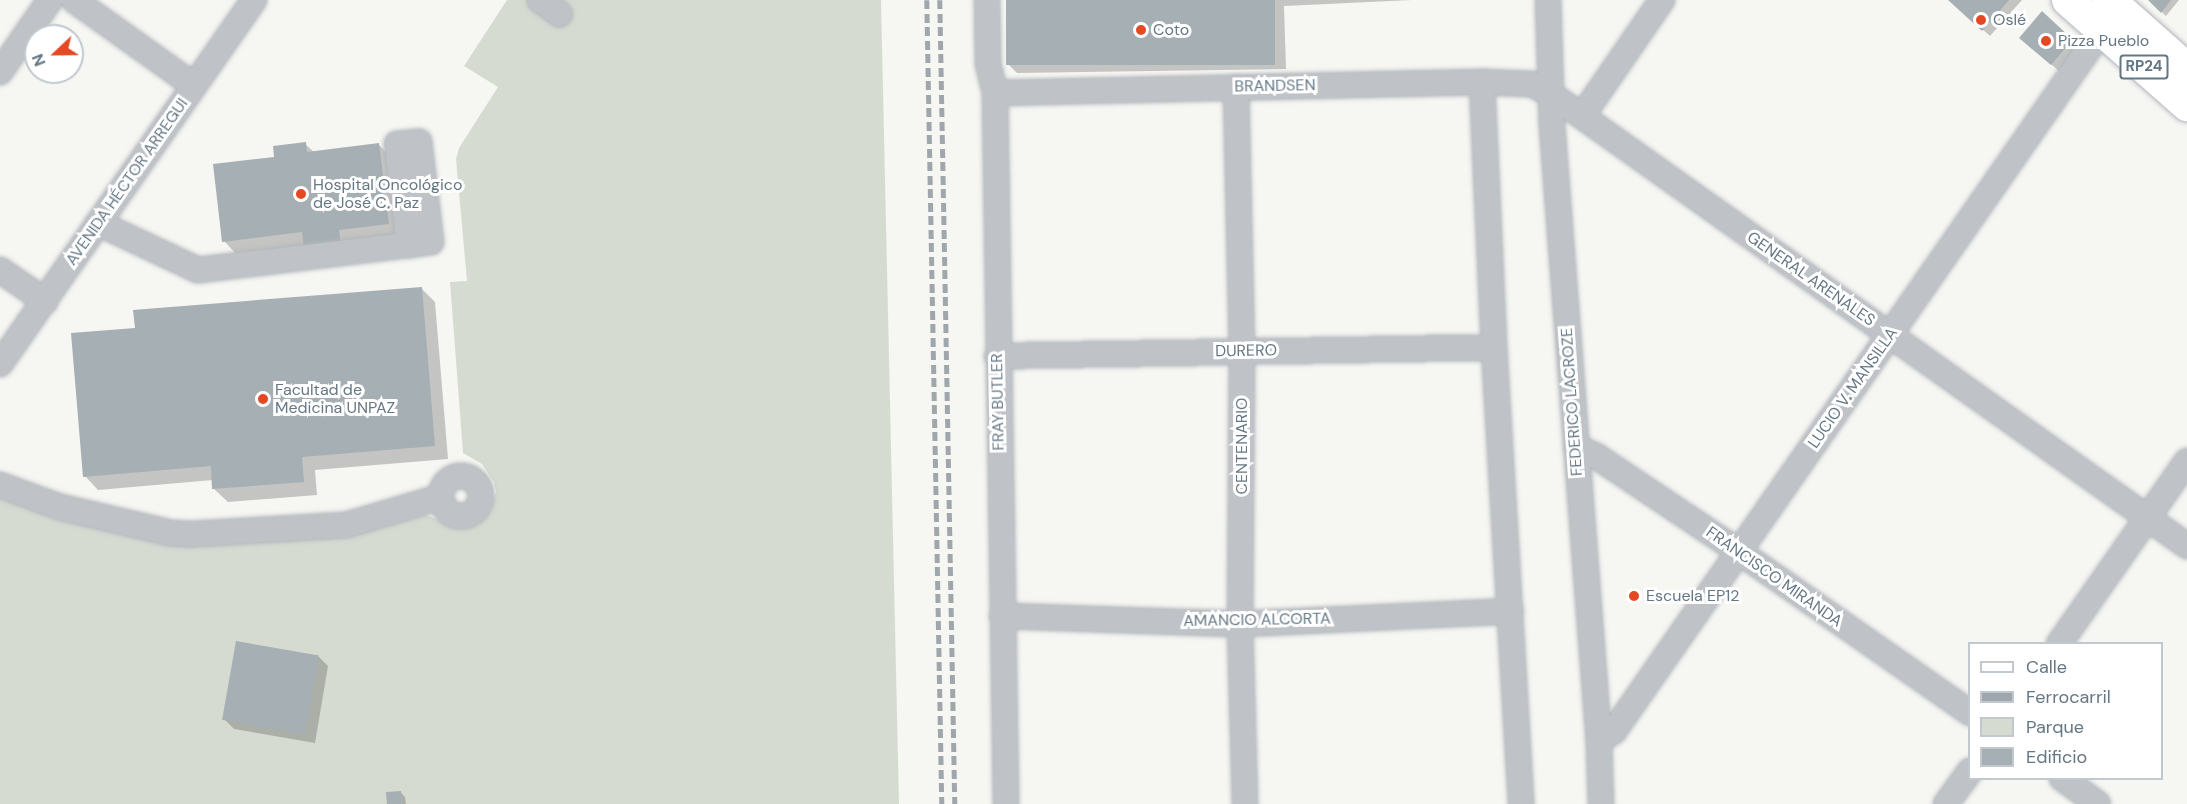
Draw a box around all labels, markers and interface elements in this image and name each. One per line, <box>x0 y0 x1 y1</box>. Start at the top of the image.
place label: Oslé <box>1993 10 2026 30</box>
marker: Oslé <box>1974 13 1988 27</box>
place label: Coto <box>1153 20 1189 40</box>
marker: Coto <box>1134 23 1148 37</box>
north arrow <box>24 24 84 84</box>
place label: Pizza Pueblo <box>2058 31 2149 51</box>
marker: Pizza Pueblo <box>2039 34 2053 48</box>
text: N <box>27 51 51 70</box>
road number: RP24 <box>2118 55 2170 79</box>
street label: BRANDSEN <box>1234 76 1316 96</box>
street label: AVENIDA HÉCTOR ARREGUI <box>62 95 192 269</box>
place label: Hospital Oncológico de José C. Paz <box>313 175 462 213</box>
marker: Hospital Oncológico de José C. Paz <box>294 187 308 201</box>
street label: GENERAL ARENALES <box>1743 228 1879 330</box>
street label: LUCIO V. MANSILLA <box>1804 324 1902 452</box>
street label: FEDERICO LACROZE <box>1557 327 1587 477</box>
street label: DURERO <box>1215 341 1277 361</box>
street label: FRAY BUTLER <box>988 353 1008 451</box>
place label: Facultad de Medicina UNPAZ <box>275 380 395 418</box>
marker: Facultad de Medicina UNPAZ <box>256 392 270 406</box>
street label: CENTENARIO <box>1232 398 1252 494</box>
street label: FRANCISCO MIRANDA <box>1702 523 1846 631</box>
place label: Escuela EP12 <box>1646 586 1740 606</box>
marker: Escuela EP12 <box>1627 589 1641 603</box>
street label: AMANCIO ALCORTA <box>1183 609 1331 631</box>
legend <box>1968 642 2163 780</box>
text: Calle <box>2026 655 2067 679</box>
text: Ferrocarril <box>2026 685 2111 709</box>
text: Parque <box>2026 715 2084 739</box>
text: Edificio <box>2026 745 2087 769</box>

